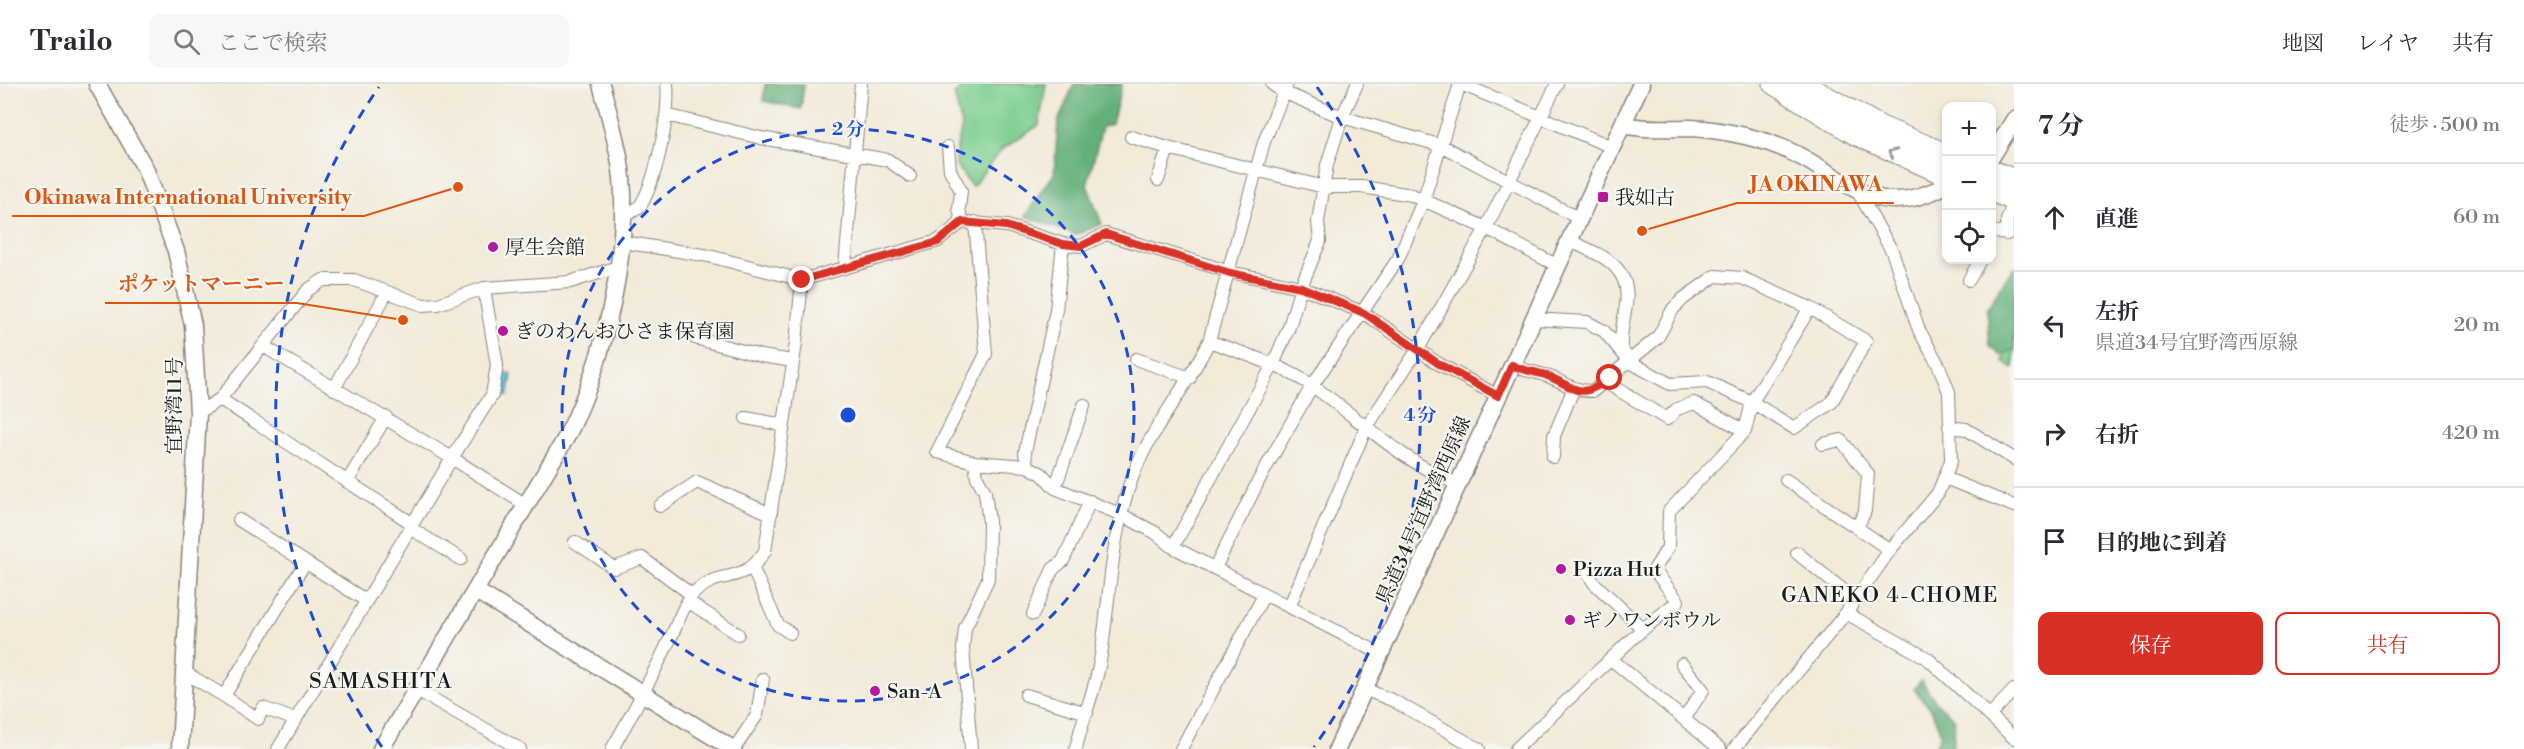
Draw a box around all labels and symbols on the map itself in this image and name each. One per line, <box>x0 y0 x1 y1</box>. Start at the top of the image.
text: 2 分 <box>832 118 864 141</box>
one-way arrow <box>1888 148 1899 160</box>
callout: JA OKINAWA <box>1737 164 1894 203</box>
text: JA OKINAWA <box>1747 172 1883 198</box>
callout: Okinawa International University <box>12 177 364 216</box>
text: Okinawa International University <box>24 185 352 211</box>
place label: 我如古 <box>1615 186 1675 211</box>
marker: 我如古 <box>1596 190 1610 204</box>
place label: 厚生会館 <box>505 236 585 261</box>
marker: 厚生会館 <box>486 240 500 254</box>
callout: ポケットマーニー <box>105 264 297 303</box>
route end <box>788 266 814 292</box>
text: ポケットマーニー <box>118 272 284 298</box>
place label: ぎのわんおひさま保育園 <box>515 320 735 345</box>
marker: ぎのわんおひさま保育園 <box>496 324 510 338</box>
street label: 宜野湾11号 <box>163 357 188 455</box>
route start <box>1596 364 1622 390</box>
text: 4 分 <box>1404 404 1436 427</box>
centre of rings <box>838 405 858 425</box>
street label: 県道34号宜野湾西原線 <box>1372 413 1477 609</box>
place label: Pizza Hut <box>1573 558 1661 583</box>
marker: Pizza Hut <box>1554 562 1568 576</box>
district label: GANEKO 4-CHOME <box>1781 583 1999 609</box>
place label: ギノワンボウル <box>1582 609 1721 634</box>
marker: ギノワンボウル <box>1563 613 1577 627</box>
district label: SAMASHITA <box>309 668 453 695</box>
place label: San-A <box>887 680 943 705</box>
marker: San-A <box>868 684 882 698</box>

